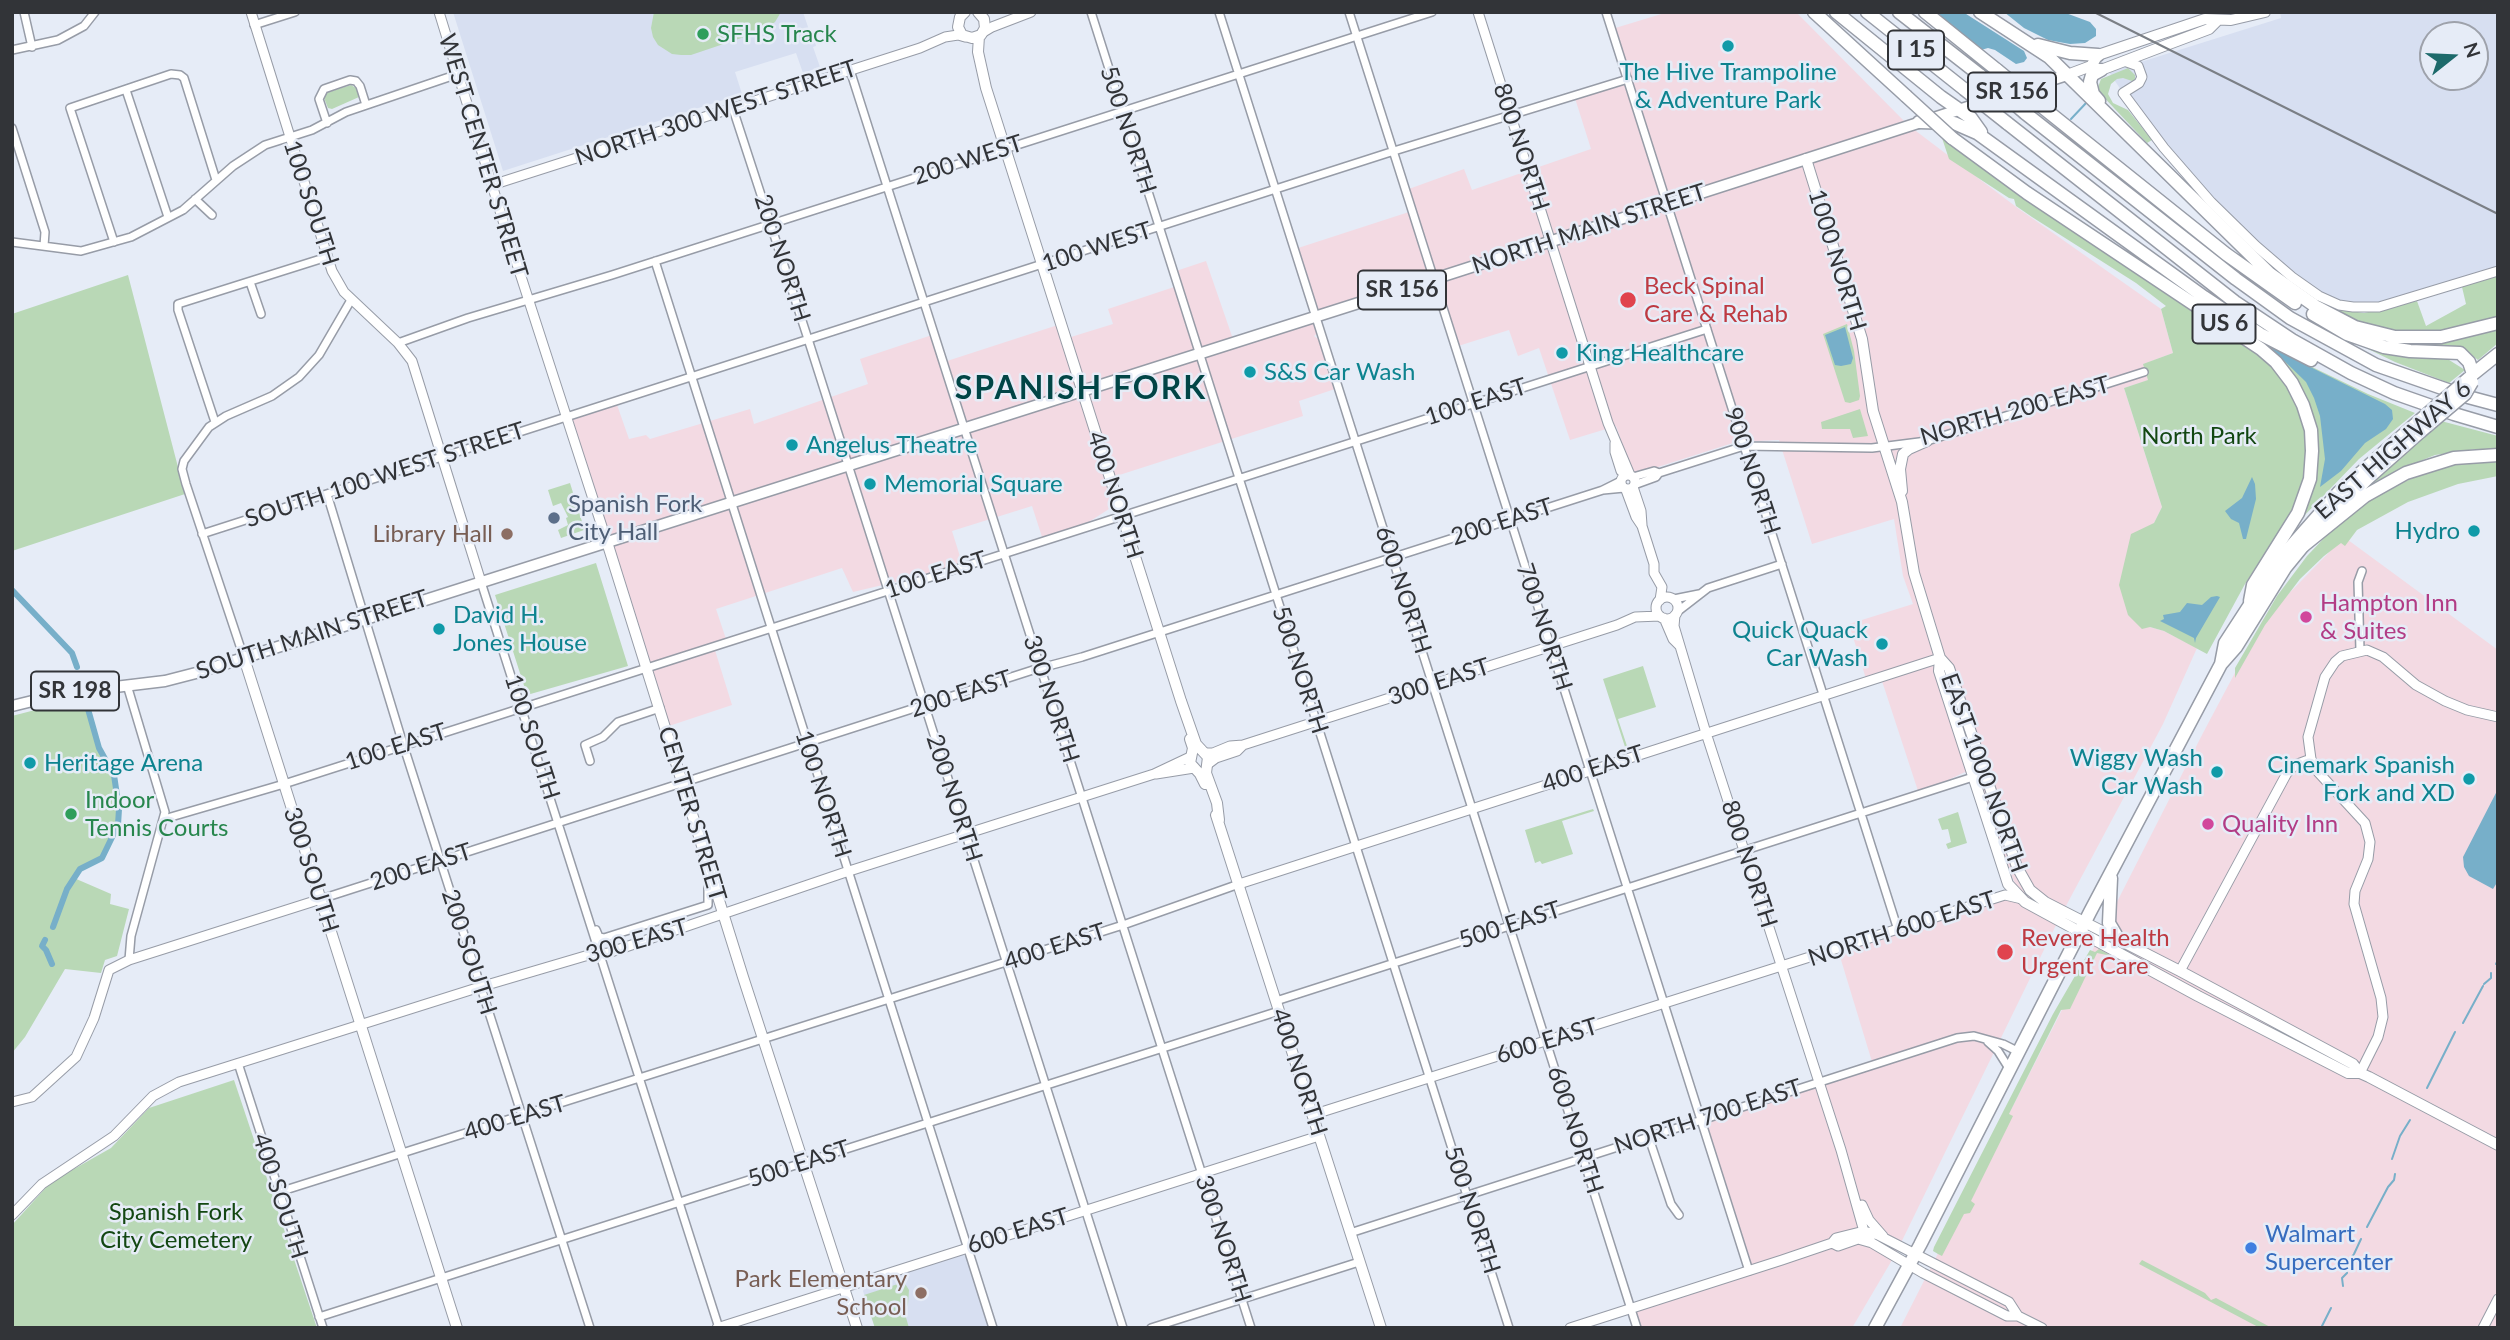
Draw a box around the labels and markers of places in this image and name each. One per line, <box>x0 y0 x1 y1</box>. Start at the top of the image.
place label: SFHS Track <box>717 20 837 48</box>
marker: SFHS Track <box>695 26 711 42</box>
marker: The Hive Trampoline & Adventure Park <box>1720 38 1736 54</box>
place label: The Hive Trampoline & Adventure Park <box>1619 58 1837 114</box>
place label: Beck Spinal Care & Rehab <box>1644 272 1788 328</box>
marker: Beck Spinal Care & Rehab <box>1618 290 1638 310</box>
place label: King Healthcare <box>1576 339 1744 367</box>
marker: King Healthcare <box>1554 345 1570 361</box>
place label: S&S Car Wash <box>1264 358 1415 386</box>
marker: S&S Car Wash <box>1242 364 1258 380</box>
place label: Angelus Theatre <box>806 431 977 459</box>
marker: Angelus Theatre <box>784 437 800 453</box>
place label: Memorial Square <box>884 470 1063 498</box>
marker: Memorial Square <box>862 476 878 492</box>
place label: Spanish Fork City Hall <box>568 490 702 546</box>
marker: Spanish Fork City Hall <box>546 510 562 526</box>
place label: Hydro <box>2395 517 2460 545</box>
place label: Library Hall <box>373 520 493 548</box>
marker: Hydro <box>2466 523 2482 539</box>
marker: Library Hall <box>499 526 515 542</box>
place label: Hampton Inn & Suites <box>2320 589 2458 645</box>
place label: David H. Jones House <box>453 601 587 657</box>
marker: Hampton Inn & Suites <box>2298 609 2314 625</box>
place label: Quick Quack Car Wash <box>1732 616 1868 672</box>
marker: David H. Jones House <box>431 621 447 637</box>
marker: Quick Quack Car Wash <box>1874 636 1890 652</box>
place label: Wiggy Wash Car Wash <box>2070 744 2203 800</box>
place label: Heritage Arena <box>44 749 203 777</box>
place label: Cinemark Spanish Fork and XD <box>2267 751 2455 807</box>
marker: Heritage Arena <box>22 755 38 771</box>
marker: Wiggy Wash Car Wash <box>2209 764 2225 780</box>
marker: Cinemark Spanish Fork and XD <box>2461 771 2477 787</box>
place label: Indoor Tennis Courts <box>85 786 229 842</box>
marker: Indoor Tennis Courts <box>63 806 79 822</box>
place label: Quality Inn <box>2222 810 2338 838</box>
marker: Quality Inn <box>2200 816 2216 832</box>
place label: Revere Health Urgent Care <box>2021 924 2170 980</box>
marker: Revere Health Urgent Care <box>1995 942 2015 962</box>
place label: Walmart Supercenter <box>2265 1220 2393 1276</box>
marker: Walmart Supercenter <box>2243 1240 2259 1256</box>
place label: Park Elementary School <box>735 1265 907 1321</box>
marker: Park Elementary School <box>913 1285 929 1301</box>

